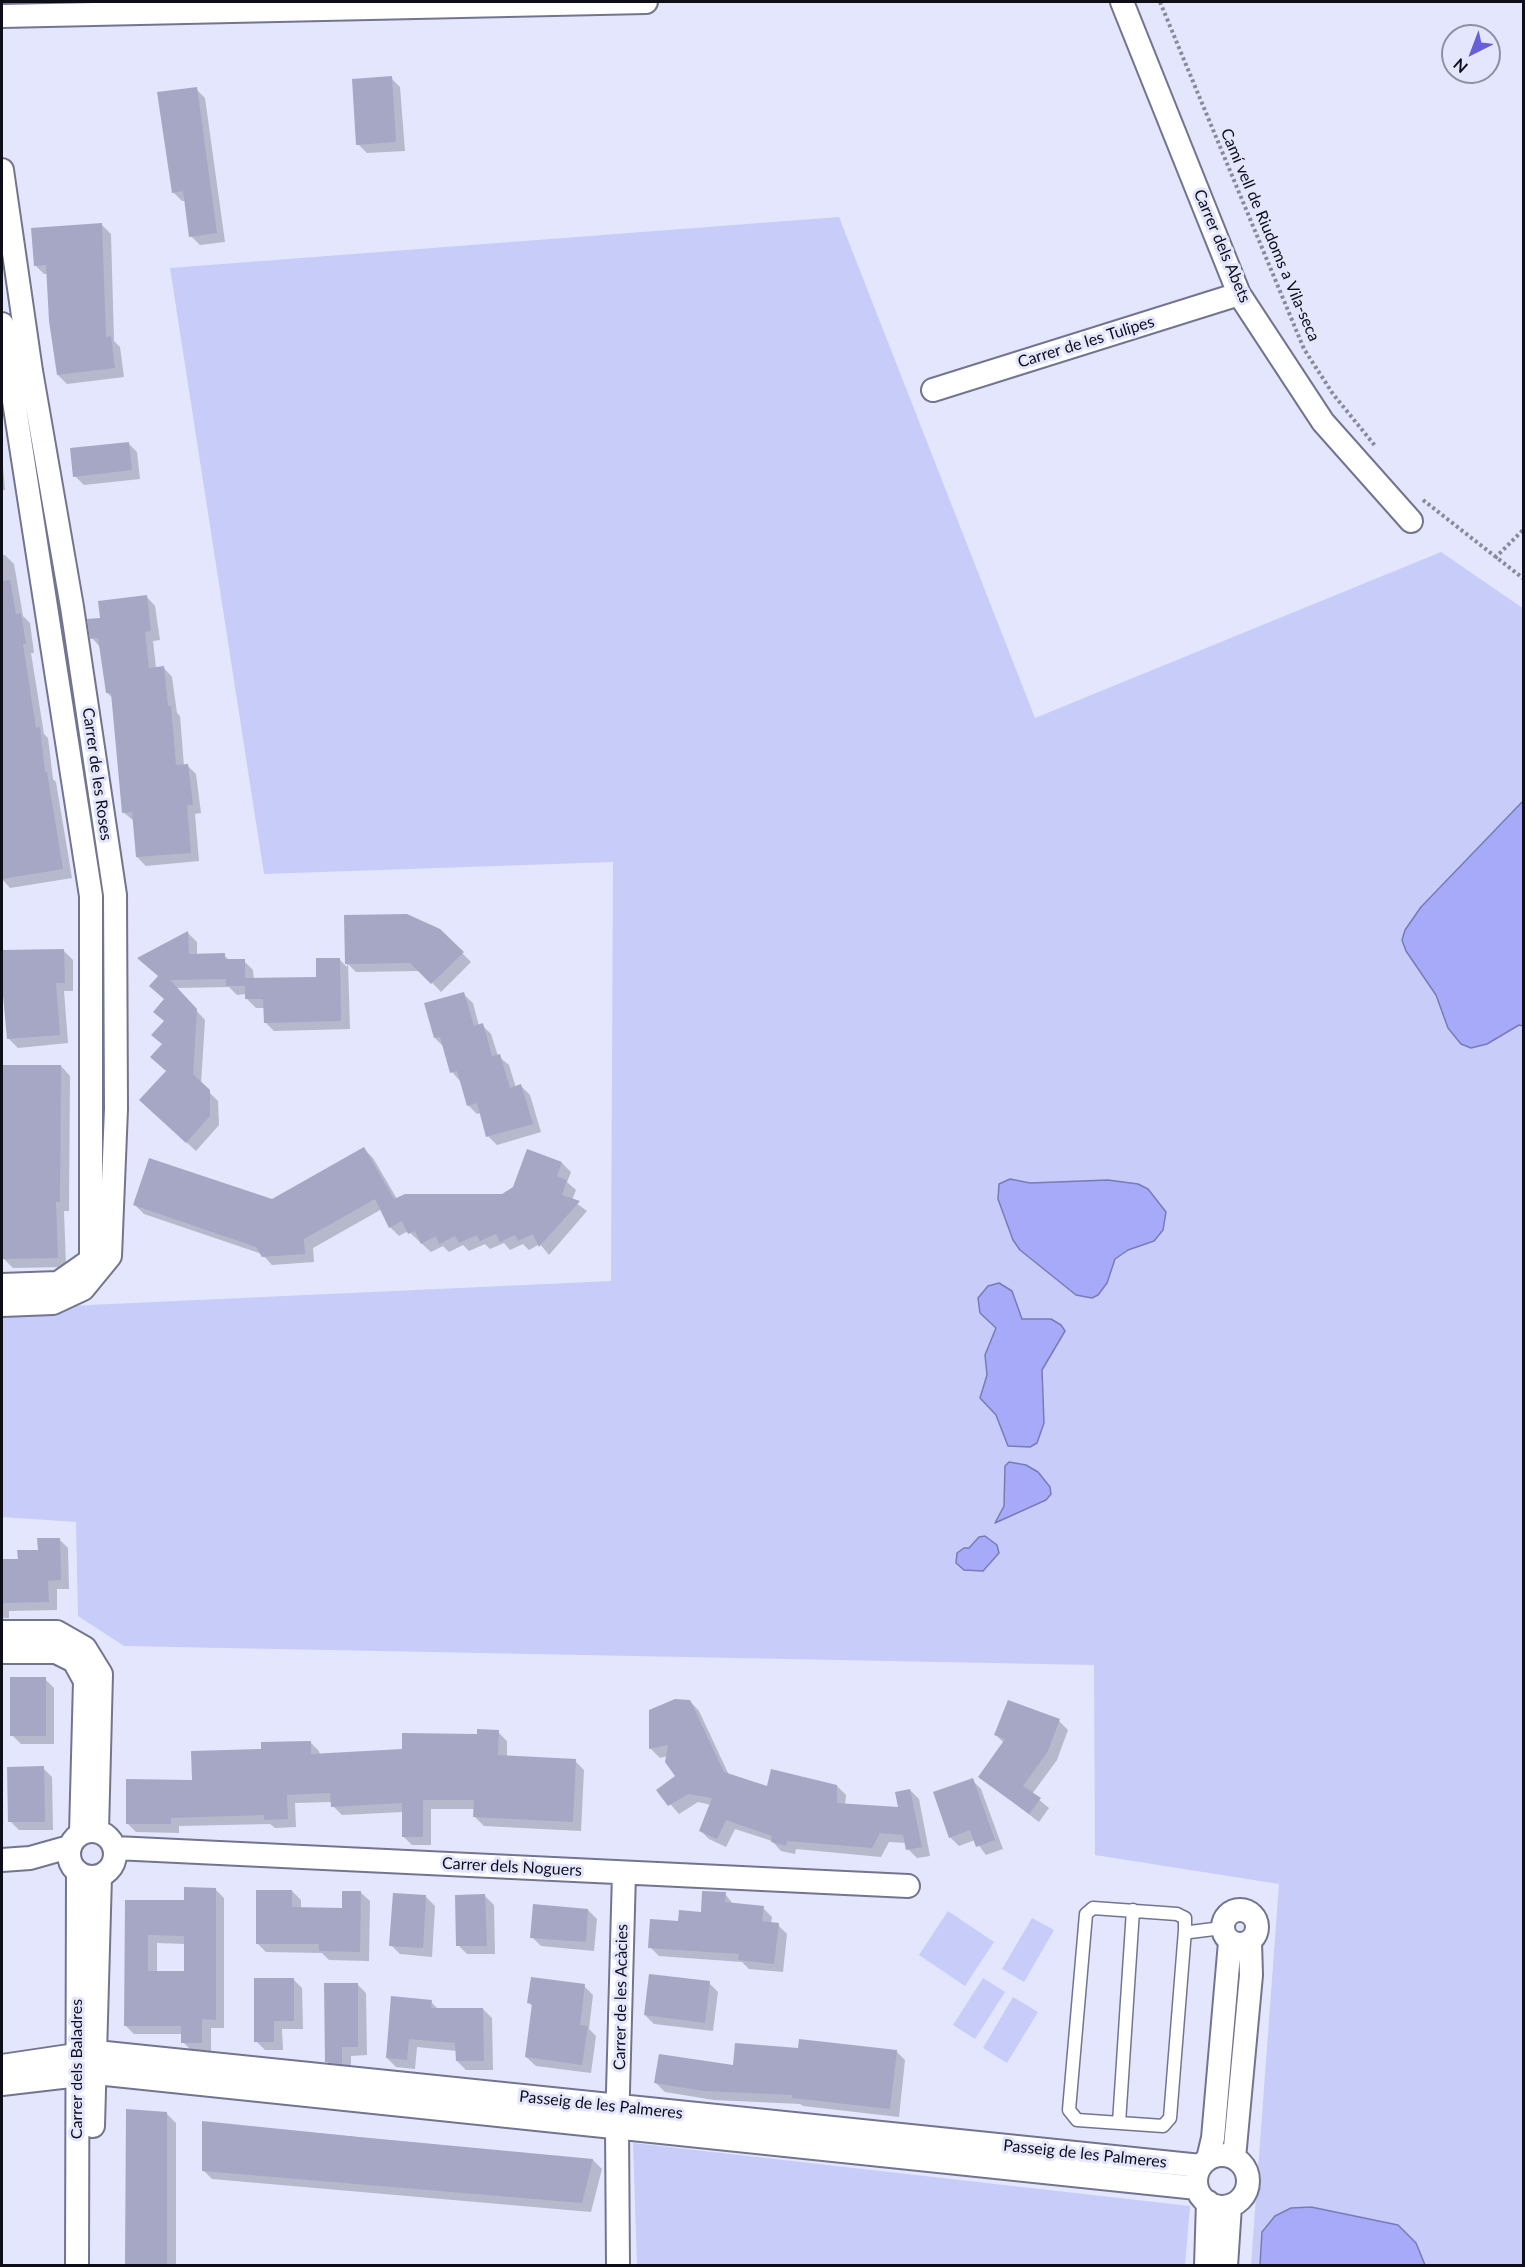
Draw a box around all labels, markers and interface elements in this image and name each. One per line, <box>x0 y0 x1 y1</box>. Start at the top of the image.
north arrow <box>1441 24 1501 84</box>
text: N <box>1449 55 1471 77</box>
street label: Camí vell de Riudoms a Vila-seca <box>1216 126 1324 344</box>
street label: Carrer dels Abets <box>1189 186 1255 306</box>
street label: Carrer de les Tulipes <box>1015 312 1157 372</box>
street label: Carrer de les Roses <box>78 706 116 842</box>
street label: Carrer dels Noguers <box>442 1854 582 1880</box>
street label: Carrer de les Acàcies <box>610 1924 632 2070</box>
street label: Carrer dels Baladres <box>67 1999 87 2139</box>
street label: Passeig de les Palmeres <box>518 2087 684 2123</box>
street label: Passeig de les Palmeres <box>1002 2136 1168 2172</box>

